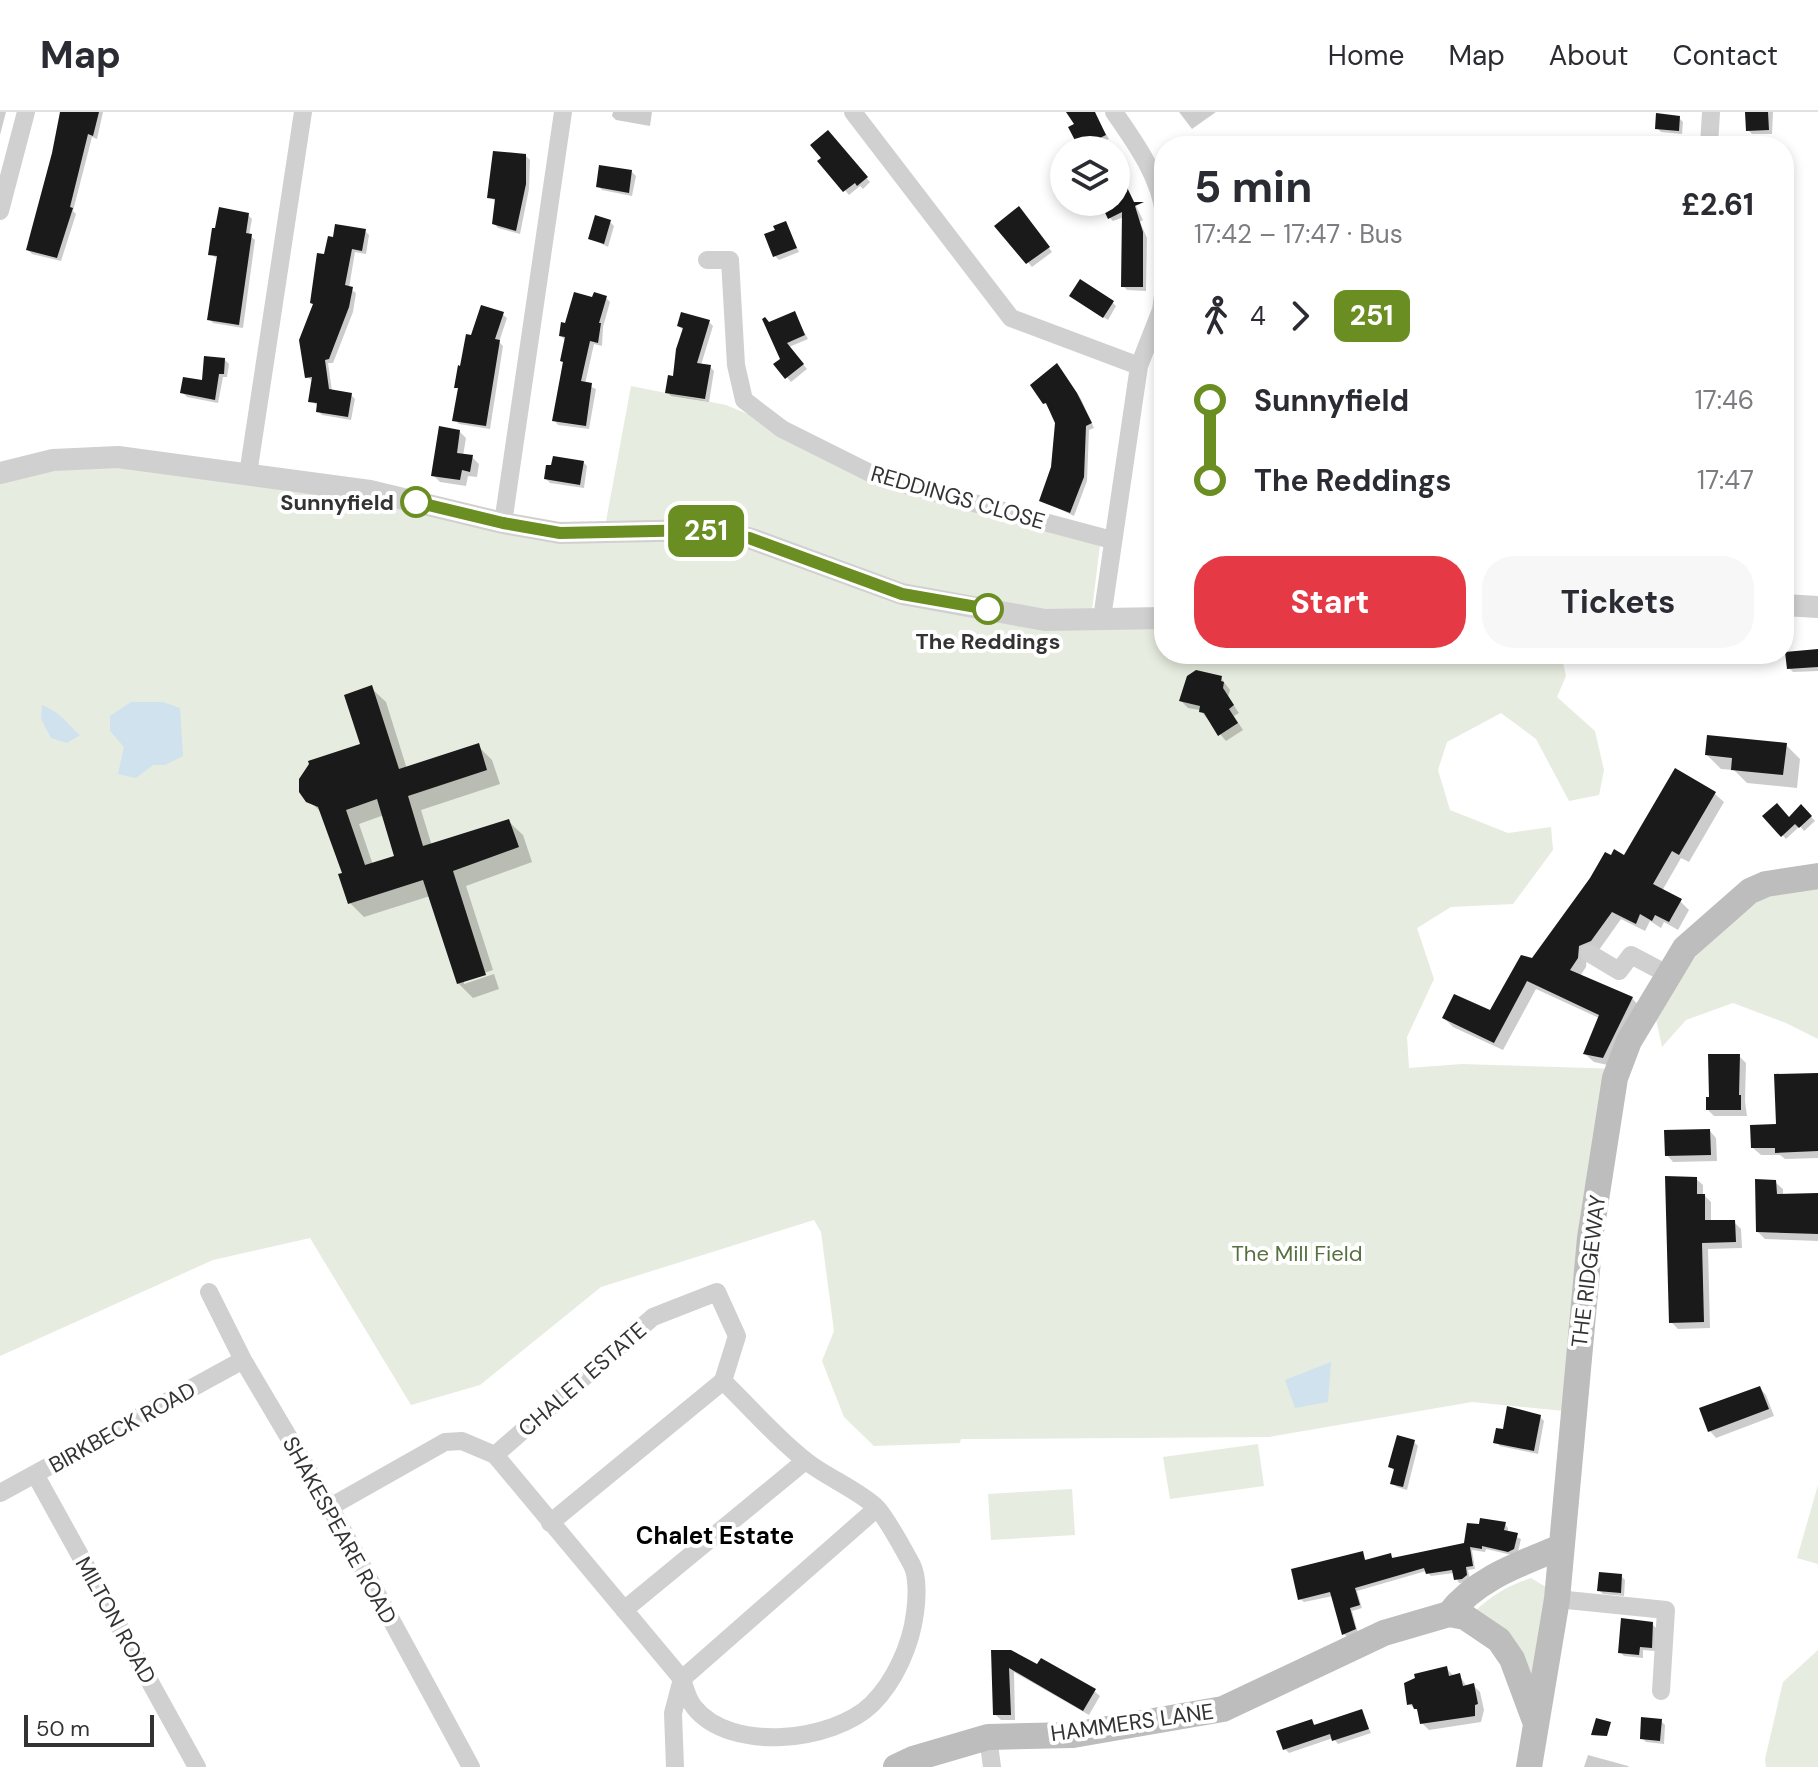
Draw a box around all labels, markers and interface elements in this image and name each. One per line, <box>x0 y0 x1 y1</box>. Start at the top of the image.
text: Map <box>40 30 121 80</box>
text: Home <box>1328 37 1404 74</box>
text: Map <box>1448 37 1505 74</box>
text: About <box>1549 37 1628 74</box>
text: Contact <box>1672 37 1778 74</box>
map controls <box>1050 136 1130 216</box>
button: layers <box>1050 136 1130 216</box>
text: 5 min <box>1194 158 1312 216</box>
text: £2.61 <box>1681 185 1754 224</box>
text: 17:42 – 17:47 · Bus <box>1194 217 1403 251</box>
icon: walk <box>1194 294 1238 338</box>
icon: forward <box>1278 294 1322 338</box>
text: 251 <box>1350 297 1394 334</box>
text: 4 <box>1250 299 1266 333</box>
text: Sunnyfield <box>1254 381 1409 420</box>
text: 17:46 <box>1695 383 1754 417</box>
street label: REDDINGS CLOSE <box>868 459 1048 536</box>
text: The Reddings <box>1254 461 1452 500</box>
text: 17:47 <box>1697 463 1754 497</box>
marker: Sunnyfield <box>401 487 431 517</box>
place label: Sunnyfield <box>280 488 394 517</box>
line badge: 251 <box>660 505 752 557</box>
text: 251 <box>684 512 728 549</box>
button: Start <box>1194 556 1466 648</box>
button: Tickets <box>1482 556 1754 648</box>
marker: The Reddings <box>973 594 1003 624</box>
place label: The Reddings <box>916 627 1060 656</box>
street label: THE RIDGEWAY <box>1565 1193 1612 1349</box>
park label: The Mill Field <box>1231 1239 1363 1268</box>
street label: CHALET ESTATE <box>512 1316 652 1443</box>
street label: BIRKBECK ROAD <box>44 1375 201 1480</box>
street label: SHAKESPEARE ROAD <box>276 1431 403 1629</box>
district label: Chalet Estate <box>636 1520 794 1551</box>
street label: MILTON ROAD <box>69 1551 162 1689</box>
street label: HAMMERS LANE <box>1049 1697 1216 1748</box>
scale bar <box>24 1711 154 1747</box>
text: 50 m <box>36 1714 90 1743</box>

